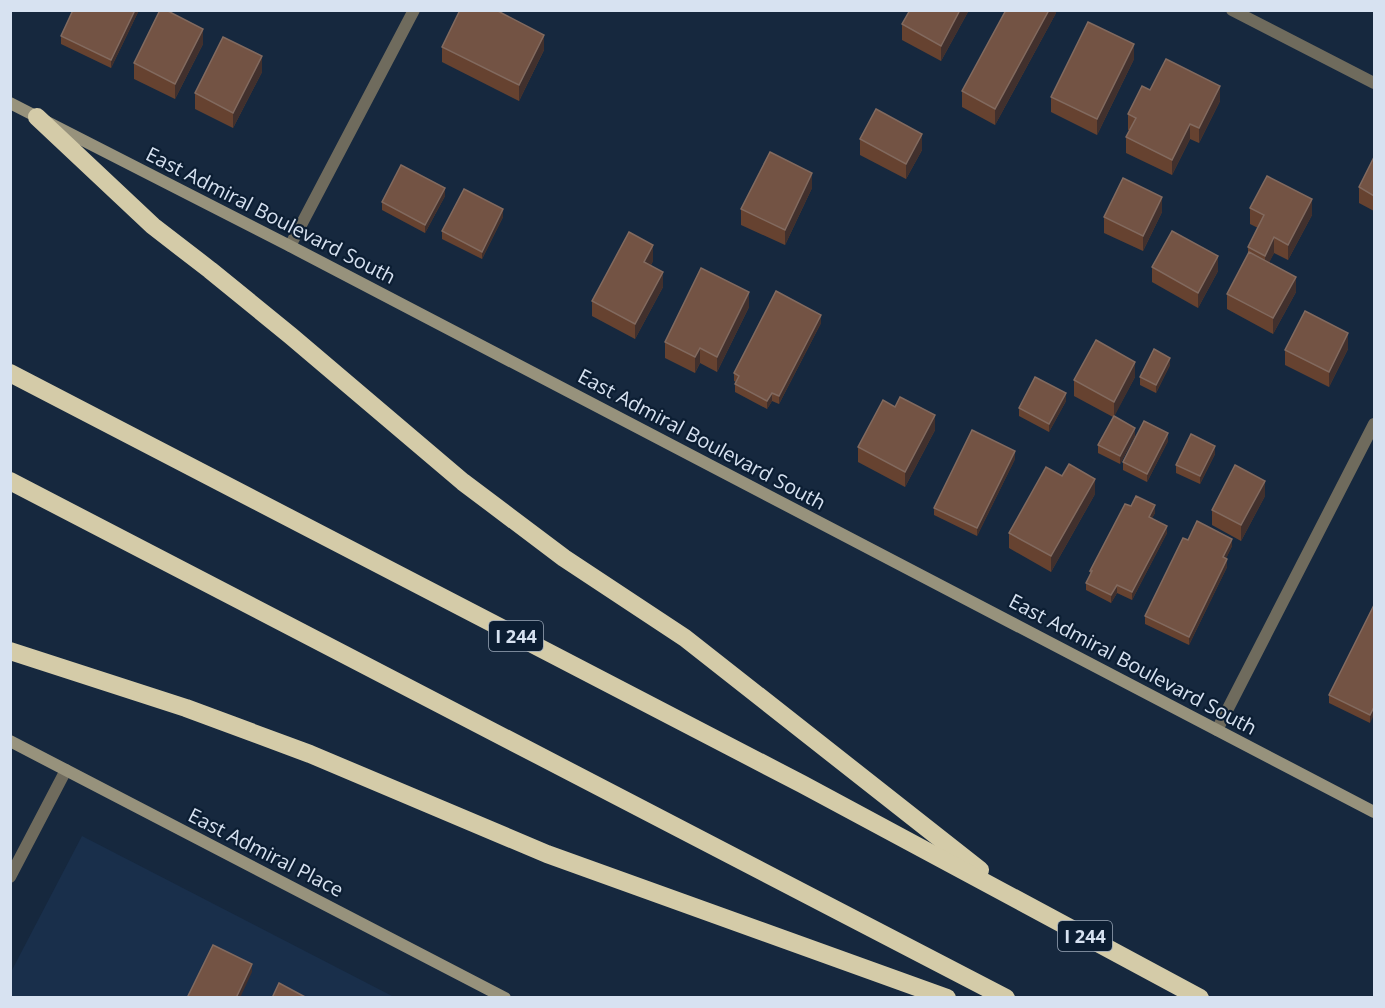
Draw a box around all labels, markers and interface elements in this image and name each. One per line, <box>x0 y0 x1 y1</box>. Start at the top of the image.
street label: East Admiral Boulevard South <box>141 140 401 290</box>
street label: East Admiral Boulevard South <box>573 362 831 516</box>
street label: East Admiral Boulevard South <box>1004 587 1262 741</box>
road number: I 244 <box>489 621 543 651</box>
street label: East Admiral Place <box>184 801 348 903</box>
road number: I 244 <box>1058 921 1112 951</box>

